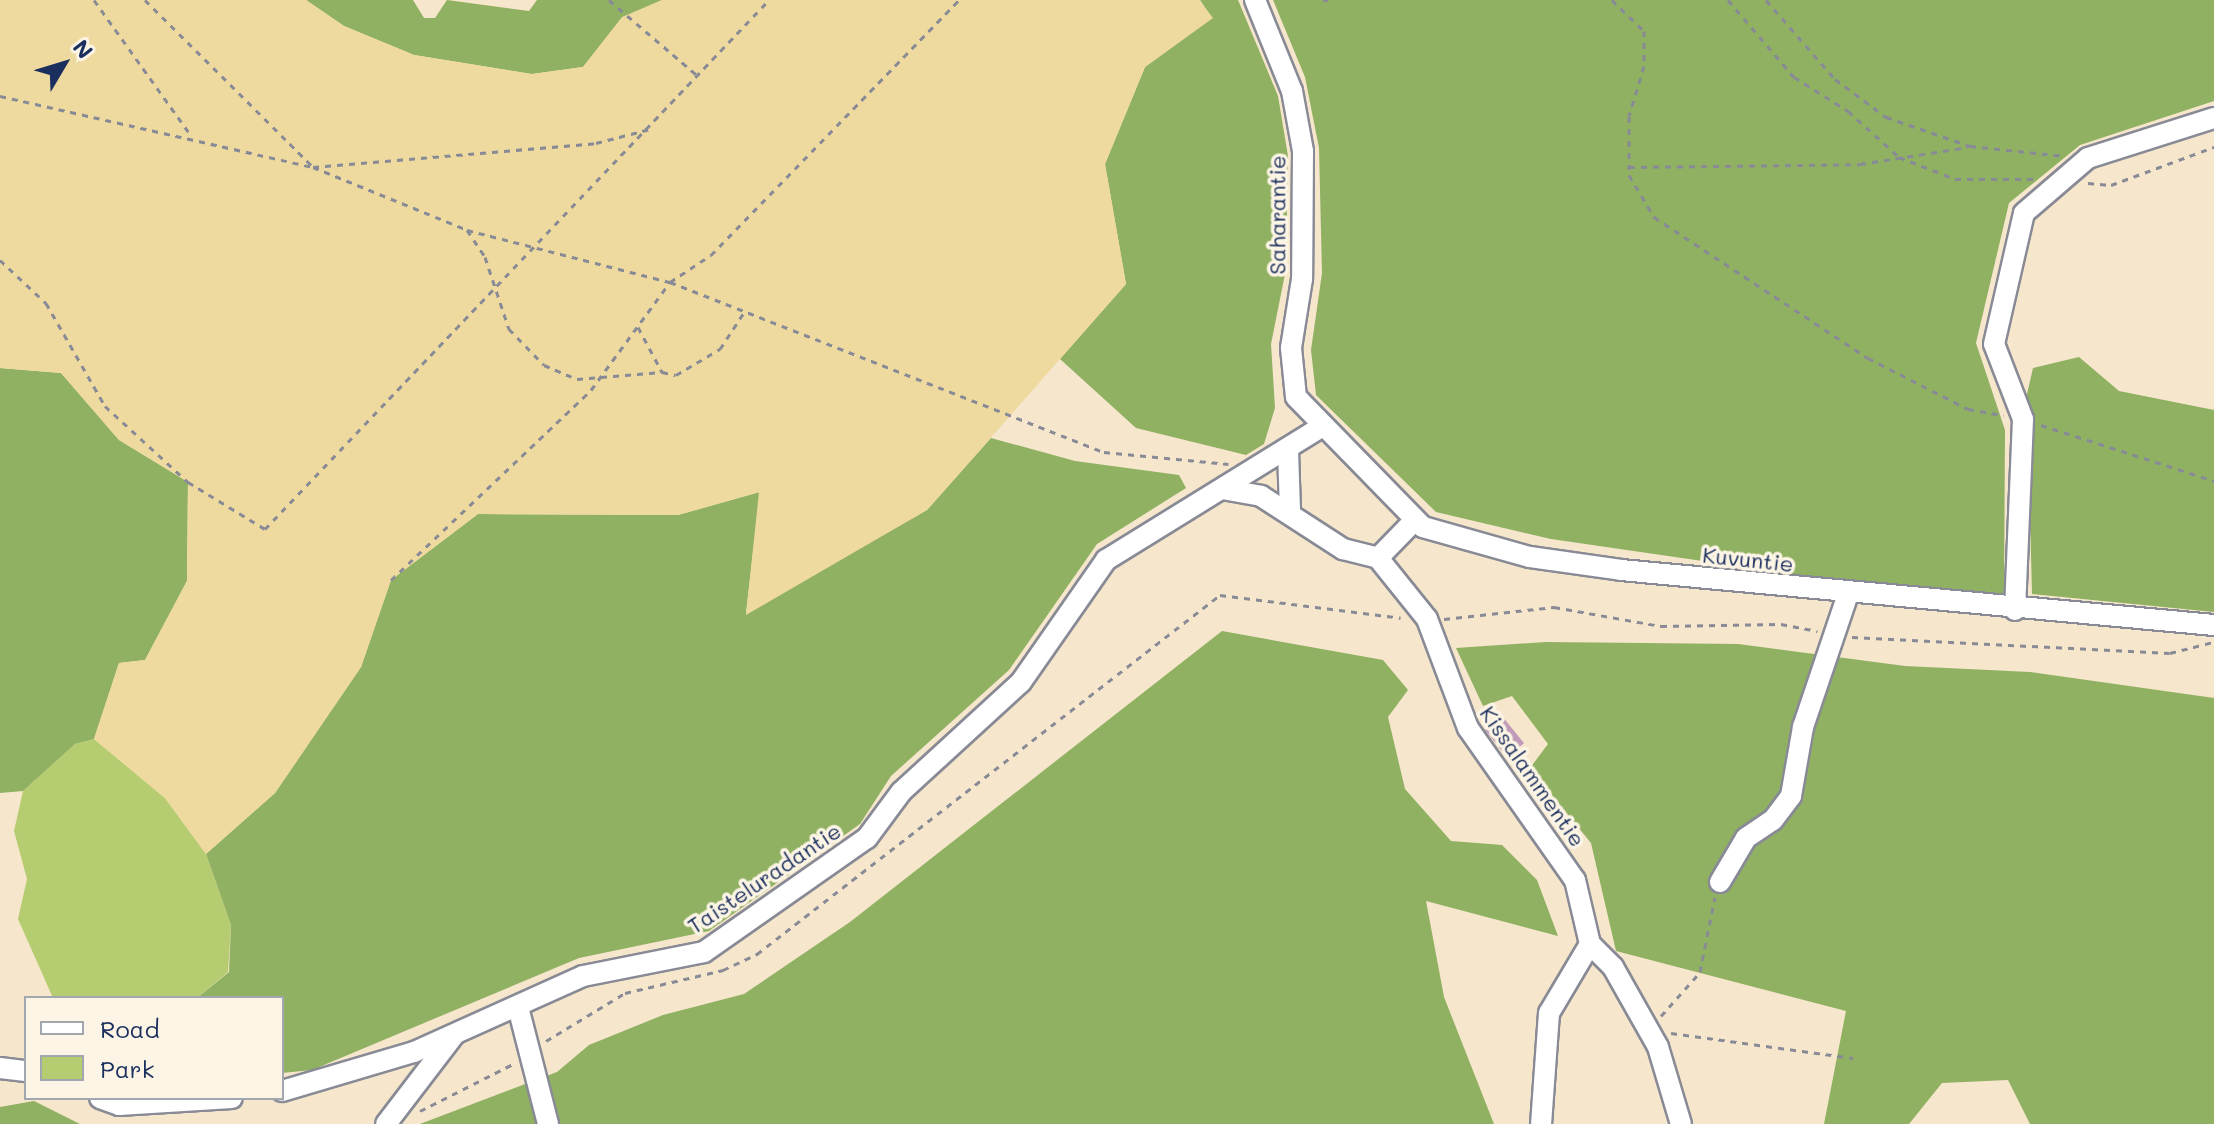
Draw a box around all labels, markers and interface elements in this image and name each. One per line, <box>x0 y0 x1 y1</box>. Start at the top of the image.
north arrow <box>24 24 104 104</box>
text: N <box>67 33 100 64</box>
street label: Saharantie <box>1264 155 1290 275</box>
street label: Kuvuntie <box>1701 541 1795 577</box>
street label: Kissalammentie <box>1475 701 1591 851</box>
street label: Taisteluradantie <box>682 817 846 939</box>
legend <box>24 996 284 1100</box>
text: Road <box>100 1013 160 1044</box>
text: Park <box>100 1053 154 1084</box>

